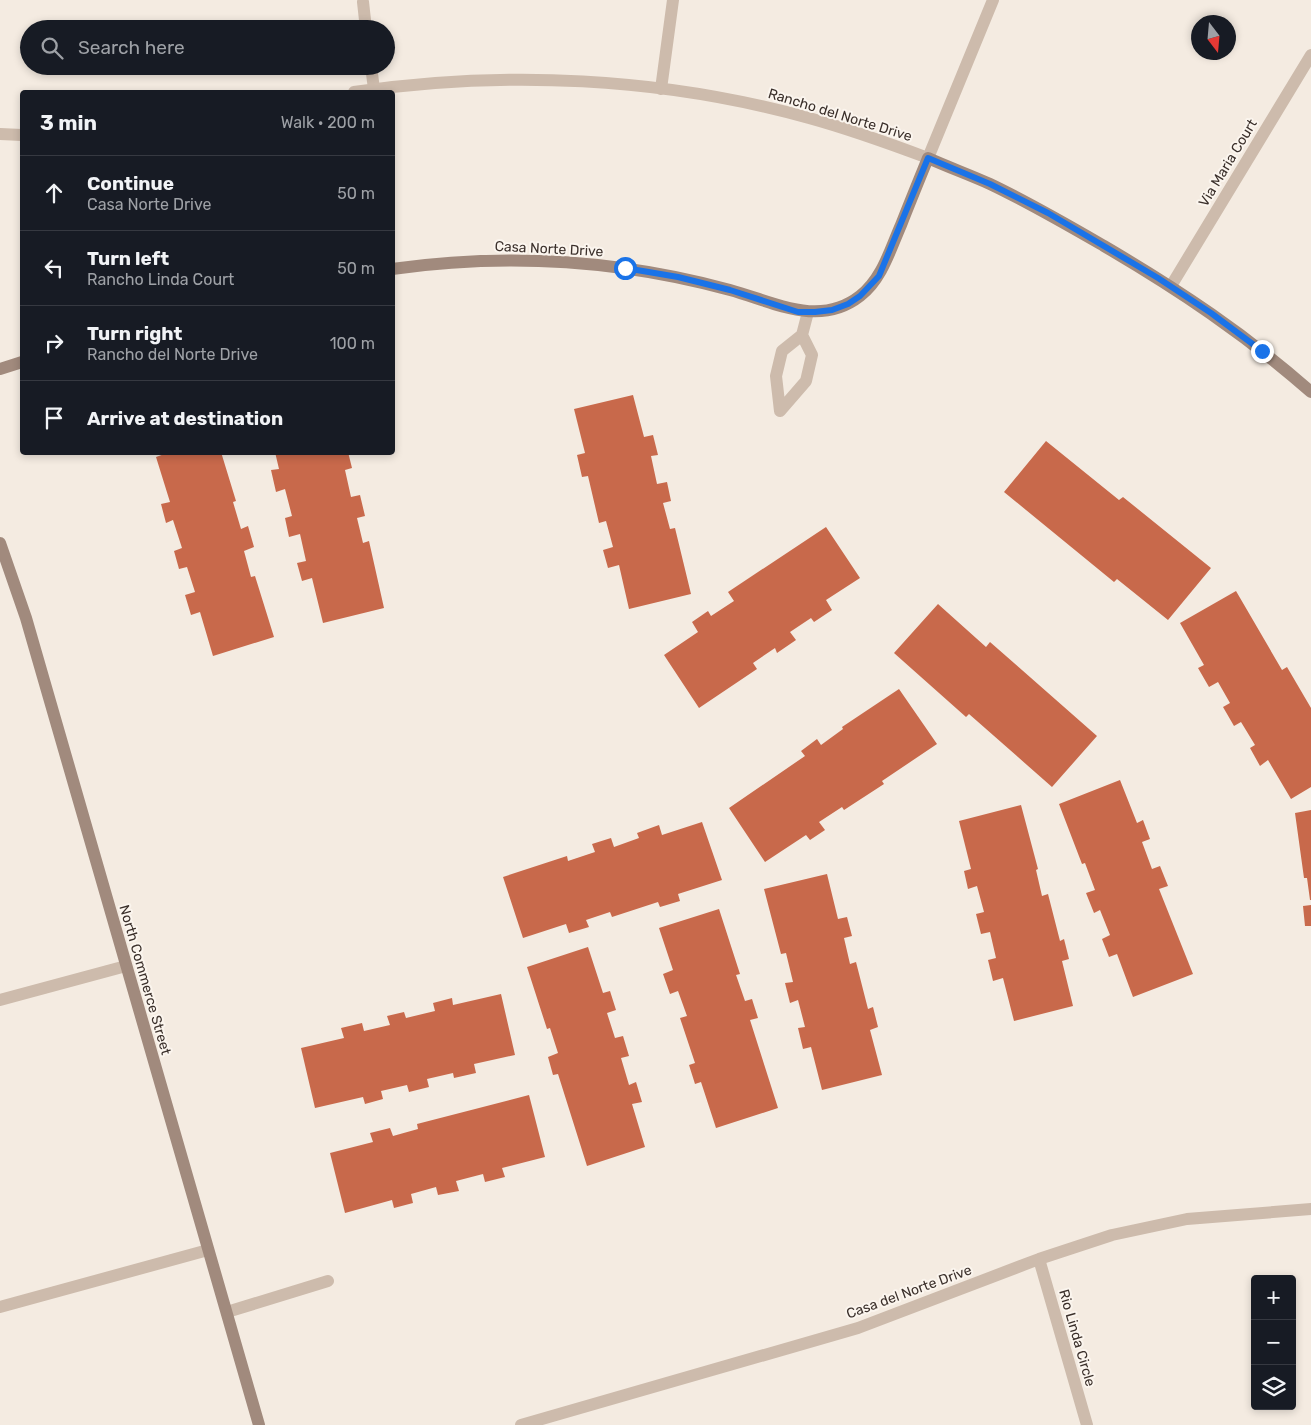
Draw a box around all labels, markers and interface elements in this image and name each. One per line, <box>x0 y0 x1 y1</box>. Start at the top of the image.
north arrow <box>1191 15 1236 60</box>
search box <box>20 20 395 75</box>
icon: search <box>38 34 66 62</box>
text: Search here <box>78 36 185 59</box>
street label: Rancho del Norte Drive <box>766 85 914 145</box>
text: 3 min <box>40 110 97 135</box>
text: Walk · 200 m <box>281 113 375 132</box>
street label: Via Maria Court <box>1195 116 1261 210</box>
text: Continue <box>87 172 174 195</box>
icon: ahead <box>40 179 68 207</box>
text: 50 m <box>337 184 375 203</box>
text: Casa Norte Drive <box>87 195 211 214</box>
street label: Casa Norte Drive <box>494 238 604 260</box>
text: Turn left <box>87 247 169 270</box>
icon: left <box>40 254 68 282</box>
route start <box>614 257 637 280</box>
text: 50 m <box>337 259 375 278</box>
text: Rancho Linda Court <box>87 270 234 289</box>
text: Turn right <box>87 322 182 345</box>
icon: right <box>40 329 68 357</box>
text: 100 m <box>330 334 375 353</box>
route end <box>1251 340 1274 363</box>
text: Rancho del Norte Drive <box>87 345 258 364</box>
icon: arrive <box>40 404 68 432</box>
text: Arrive at destination <box>87 407 283 430</box>
street label: North Commerce Street <box>115 903 175 1057</box>
street label: Casa del Norte Drive <box>844 1261 974 1323</box>
map controls <box>1251 1275 1296 1410</box>
button: + <box>1251 1275 1296 1320</box>
street label: Rio Linda Circle <box>1055 1288 1099 1389</box>
button: − <box>1251 1320 1296 1365</box>
button: layers <box>1251 1365 1296 1410</box>

